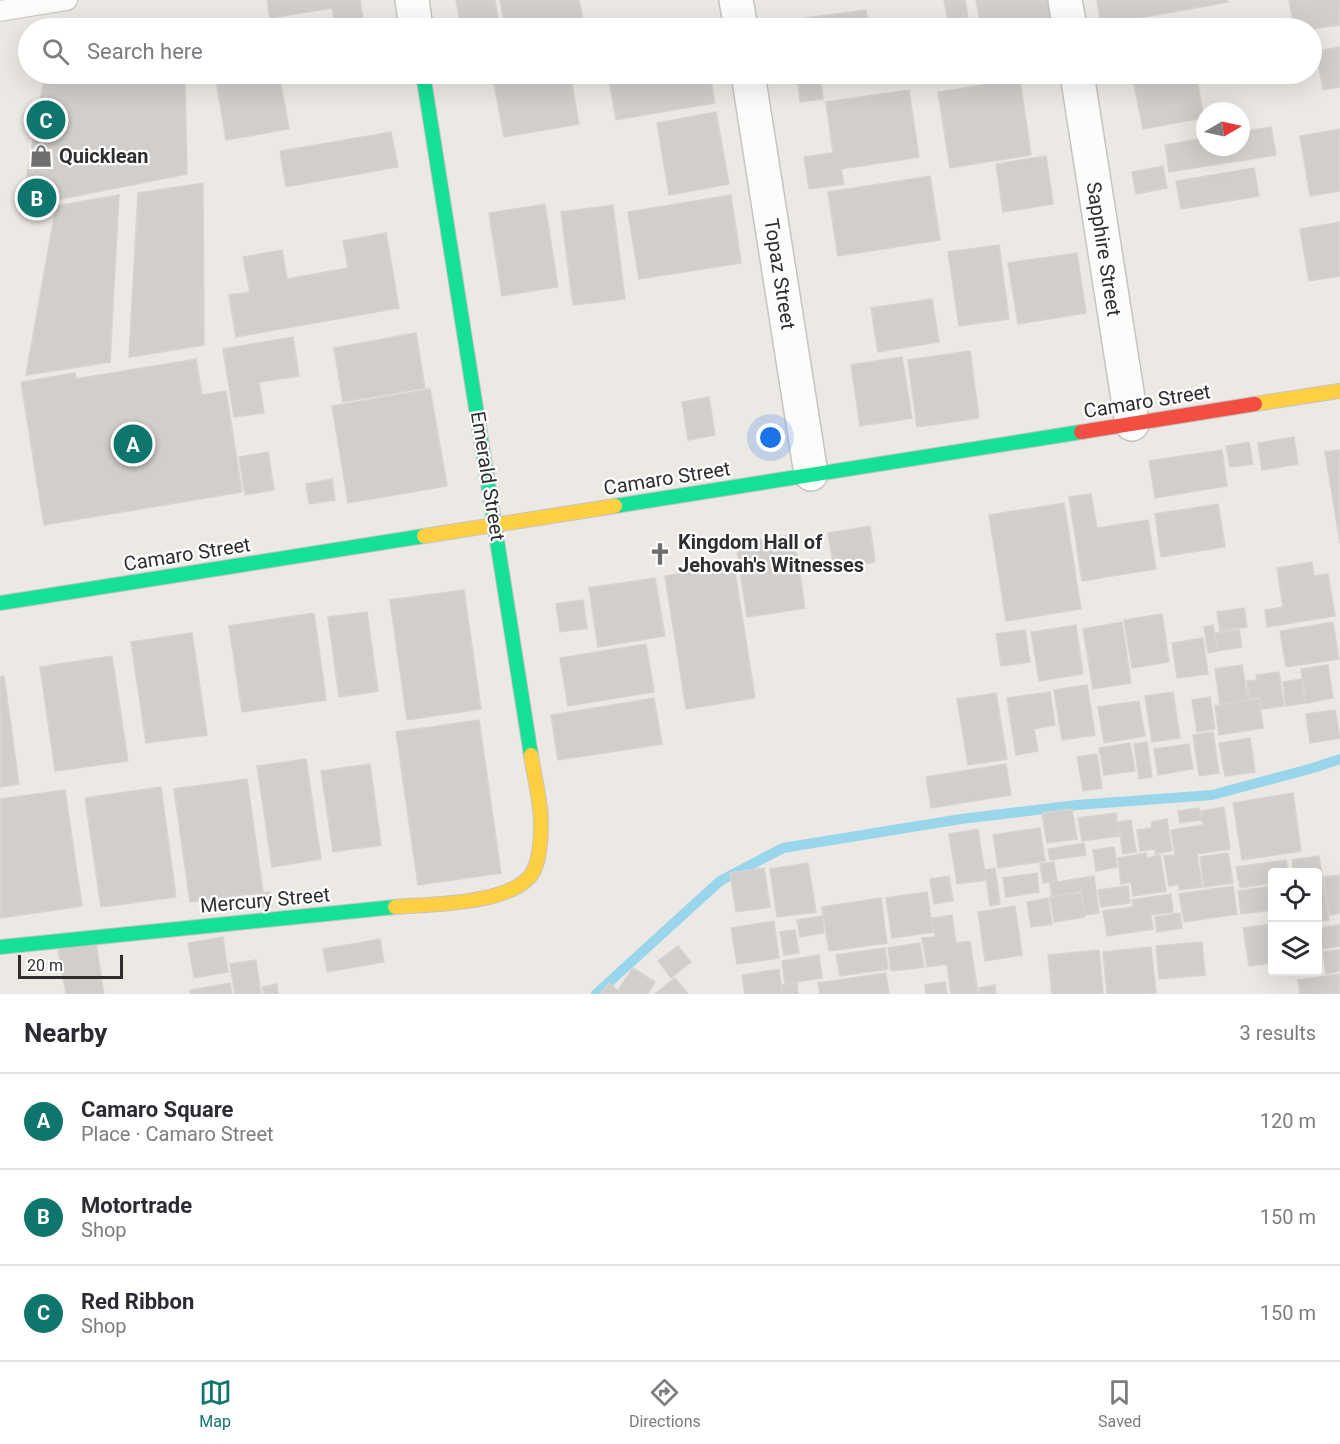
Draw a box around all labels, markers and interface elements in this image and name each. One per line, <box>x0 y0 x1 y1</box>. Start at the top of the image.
search box <box>18 18 1322 84</box>
icon: search <box>39 35 72 68</box>
text: Search here <box>87 39 203 64</box>
pin: C <box>26 98 66 142</box>
north arrow <box>1196 102 1250 156</box>
shop icon: Quicklean <box>28 143 54 169</box>
place label: Quicklean <box>59 144 148 168</box>
pin: B <box>18 176 57 220</box>
street label: Sapphire Street <box>1082 180 1126 318</box>
street label: Topaz Street <box>759 217 801 331</box>
street label: Camaro Street <box>1082 379 1212 423</box>
street label: Emerald Street <box>466 410 510 542</box>
pin: A <box>114 422 152 466</box>
your location <box>756 423 785 452</box>
street label: Camaro Street <box>602 456 732 500</box>
place label: Kingdom Hall of Jehovah's Witnesses <box>678 530 864 577</box>
street label: Camaro Street <box>122 532 252 576</box>
church icon: Kingdom Hall of Jehovah's Witnesses <box>647 541 673 567</box>
map controls <box>1268 868 1322 976</box>
button: locate <box>1268 868 1322 922</box>
street label: Mercury Street <box>199 882 331 918</box>
button: layers <box>1268 922 1322 976</box>
scale bar <box>18 952 123 980</box>
text: 20 m <box>27 956 63 975</box>
text: Nearby <box>24 1018 107 1048</box>
text: 3 results <box>1240 1021 1316 1045</box>
text: Camaro Square <box>81 1097 233 1122</box>
text: A <box>37 1109 50 1133</box>
text: 120 m <box>1260 1109 1316 1133</box>
text: Place · Camaro Street <box>81 1122 274 1146</box>
text: Motortrade <box>81 1193 192 1218</box>
text: B <box>37 1205 50 1229</box>
text: 150 m <box>1260 1205 1316 1229</box>
text: Shop <box>81 1218 127 1242</box>
text: Red Ribbon <box>81 1289 194 1314</box>
text: C <box>37 1301 50 1325</box>
text: 150 m <box>1260 1301 1316 1325</box>
text: Shop <box>81 1314 127 1338</box>
tab: Map <box>199 1376 232 1431</box>
tab: Directions <box>629 1376 701 1431</box>
tab: Saved <box>1098 1376 1141 1431</box>

